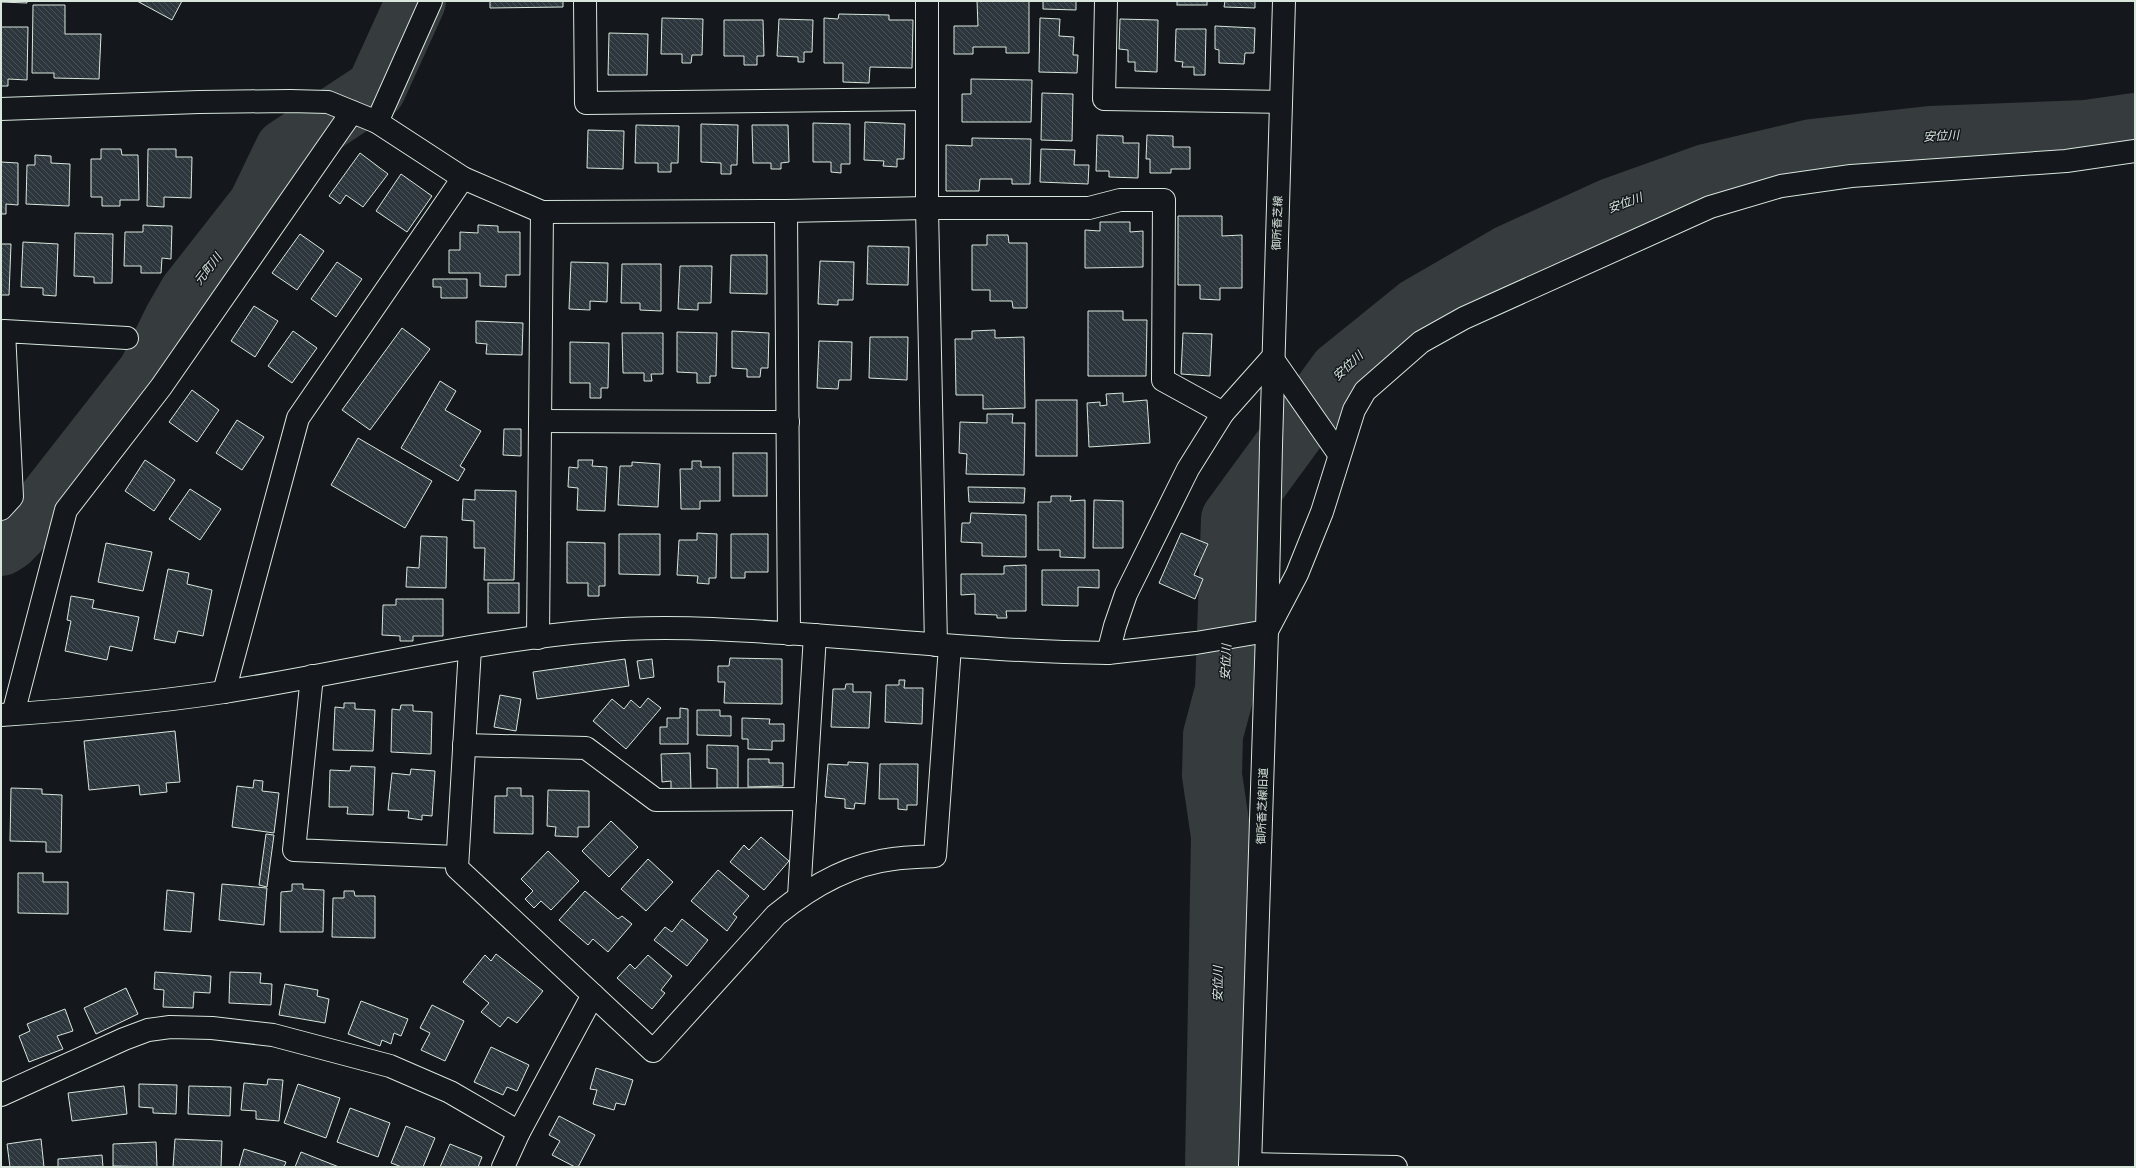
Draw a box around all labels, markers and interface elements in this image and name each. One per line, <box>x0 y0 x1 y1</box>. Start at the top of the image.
water label: 安位川 <box>1923 127 1961 145</box>
water label: 安位川 <box>1605 189 1647 217</box>
street label: 御所香芝線 <box>1269 195 1285 252</box>
water label: 元町川 <box>191 248 227 288</box>
water label: 安位川 <box>1329 347 1368 384</box>
water label: 安位川 <box>1217 642 1235 680</box>
street label: 御所香芝線旧道 <box>1254 767 1270 846</box>
water label: 安位川 <box>1210 964 1226 1002</box>

